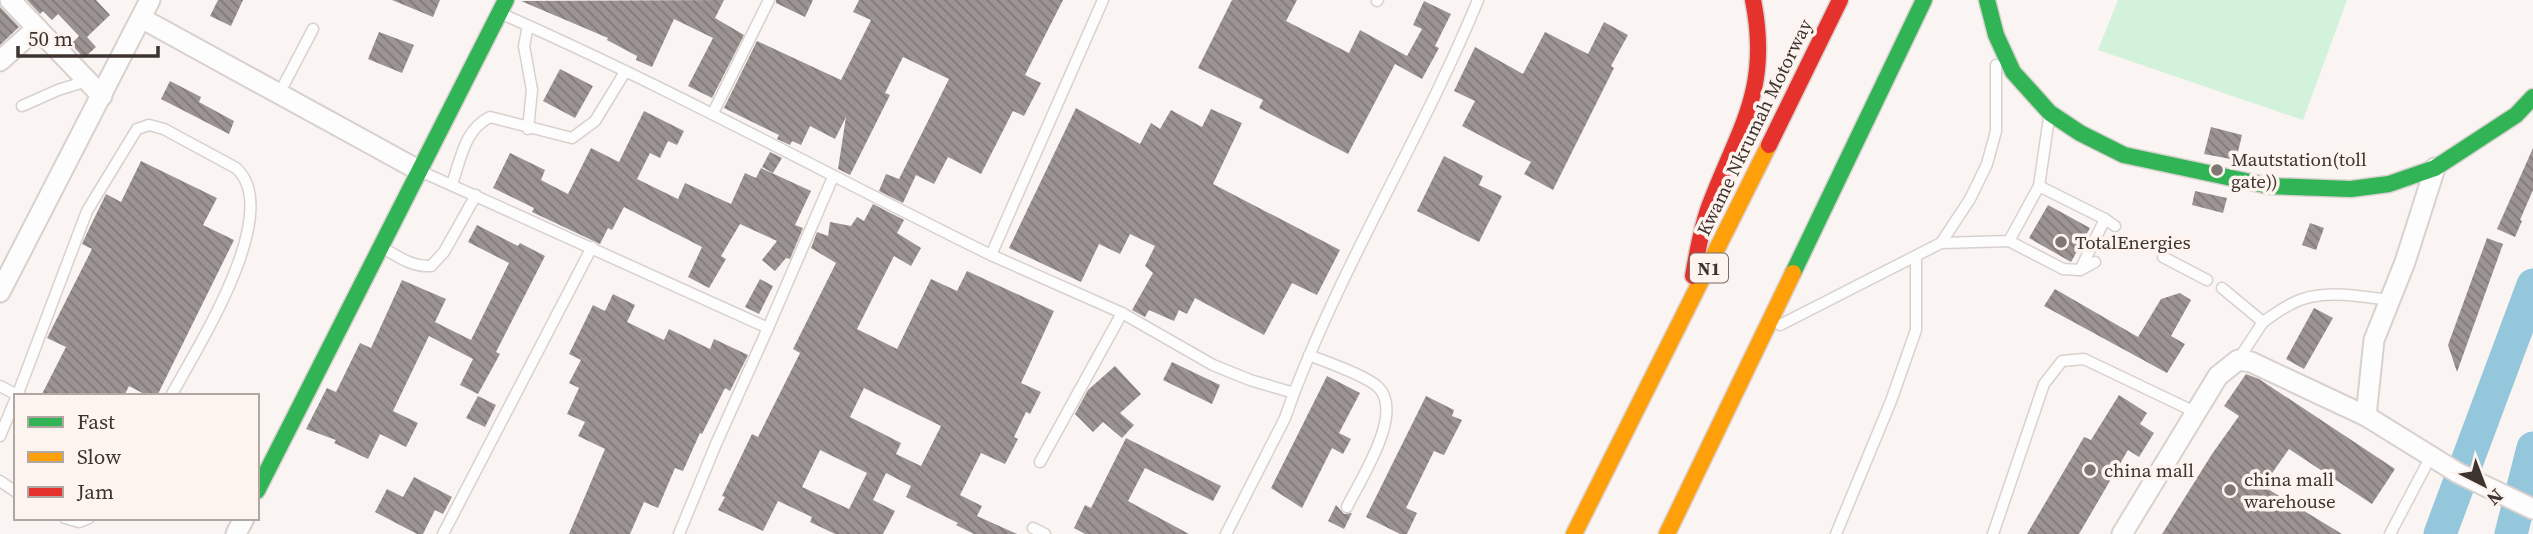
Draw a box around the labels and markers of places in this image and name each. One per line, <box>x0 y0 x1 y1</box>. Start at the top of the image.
place label: Mautstation(toll gate)) <box>2231 146 2367 194</box>
marker: Mautstation(toll gate)) <box>2209 162 2225 178</box>
place label: TotalEnergies <box>2075 229 2191 255</box>
marker: TotalEnergies <box>2053 234 2069 250</box>
place label: china mall <box>2104 457 2194 483</box>
marker: china mall <box>2082 462 2098 478</box>
place label: china mall warehouse <box>2244 466 2336 514</box>
marker: china mall warehouse <box>2222 482 2238 498</box>

